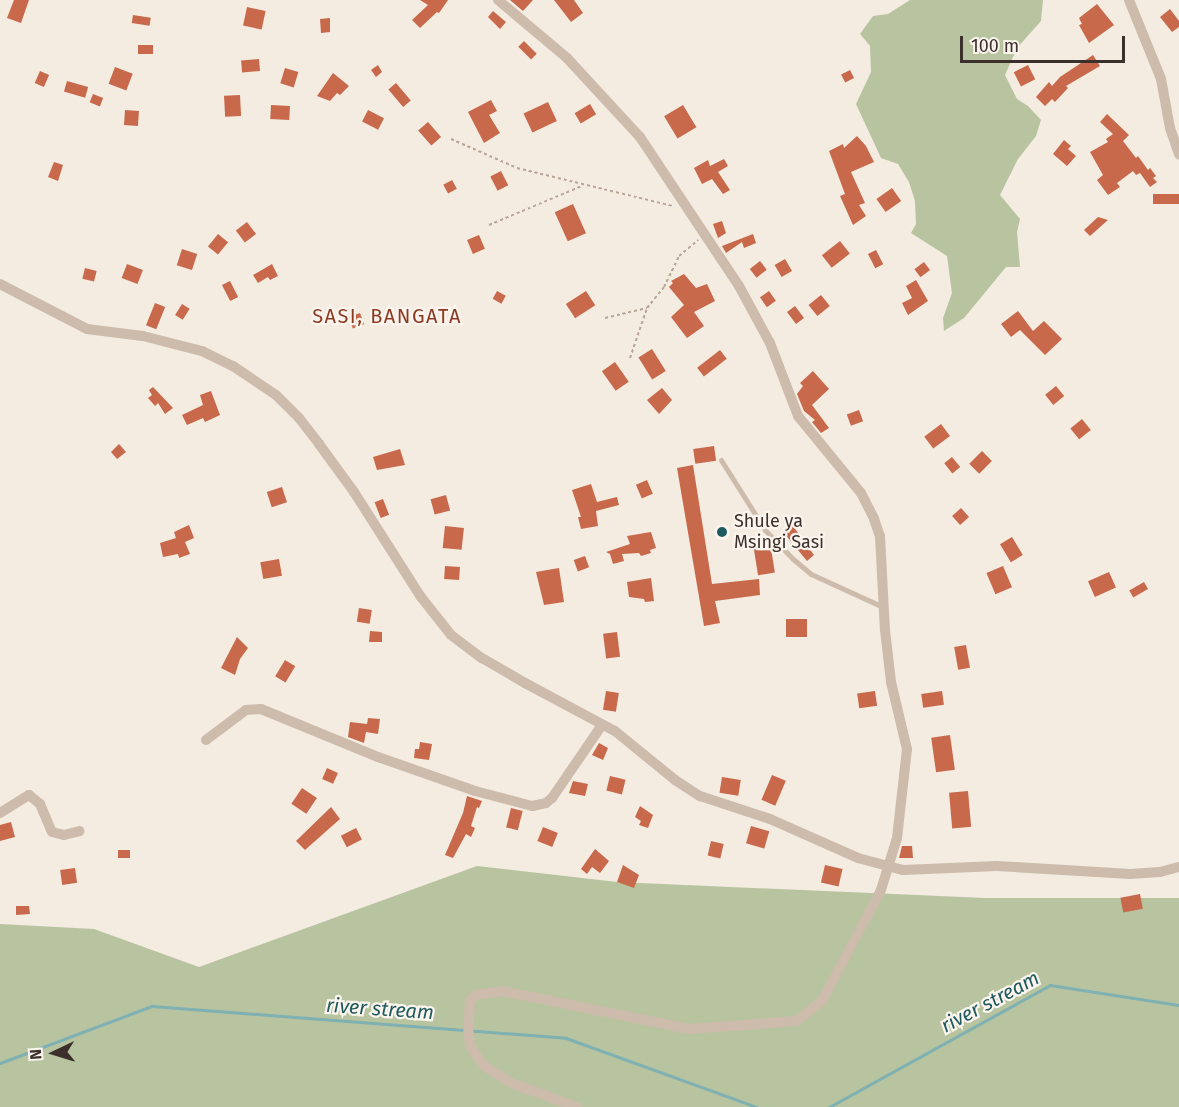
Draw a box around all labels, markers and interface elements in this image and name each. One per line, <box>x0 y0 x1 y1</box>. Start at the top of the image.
scale bar <box>963 24 1128 62</box>
text: 100 m <box>971 35 1019 57</box>
district label: SASI, BANGATA <box>312 304 462 328</box>
place label: Shule ya Msingi Sasi <box>734 511 824 554</box>
marker: Shule ya Msingi Sasi <box>715 525 729 539</box>
water label: river stream <box>937 966 1043 1038</box>
water label: river stream <box>325 993 435 1025</box>
north arrow <box>24 1023 84 1083</box>
text: N <box>26 1048 45 1060</box>

